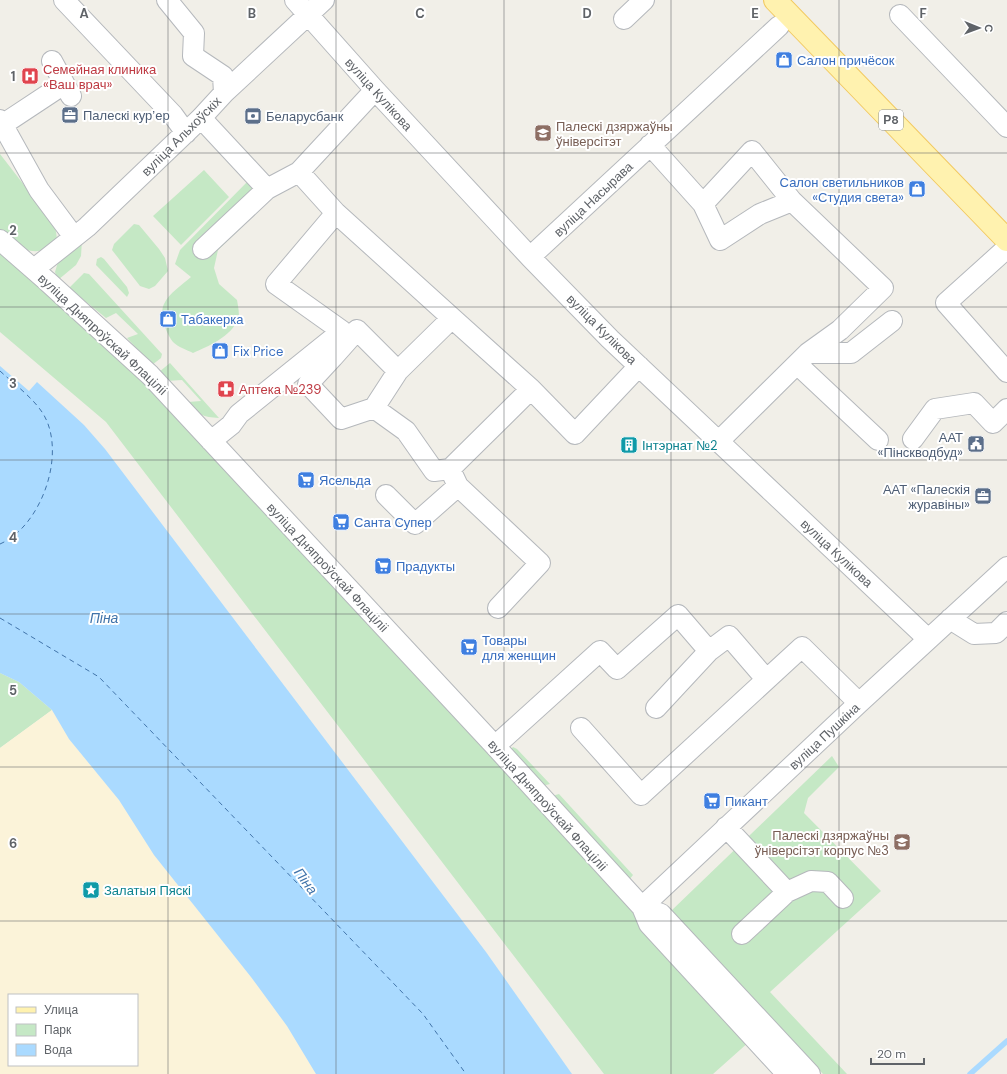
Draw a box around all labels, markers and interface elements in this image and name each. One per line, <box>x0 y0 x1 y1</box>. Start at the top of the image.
text: A <box>79 5 89 22</box>
text: B <box>248 5 256 22</box>
text: C <box>415 5 425 22</box>
text: D <box>582 5 592 22</box>
text: E <box>751 5 759 22</box>
text: F <box>919 5 927 22</box>
north arrow <box>959 8 999 48</box>
text: С <box>982 24 996 32</box>
shop icon: Салон причёсок <box>774 50 794 70</box>
place label: Салон причёсок <box>797 52 895 69</box>
street label: вуліца Кулікова <box>341 54 416 135</box>
place label: Семейная клиника «Ваш врач» <box>43 61 157 93</box>
hospital icon: Семейная клиника «Ваш врач» <box>20 66 40 86</box>
text: 1 <box>11 68 15 85</box>
street label: вуліца Альхоўскіх <box>138 92 225 180</box>
office icon: Палескі курʼер <box>60 105 80 125</box>
bank icon: Беларусбанк <box>243 106 263 126</box>
place label: Палескі курʼер <box>83 107 170 124</box>
place label: Беларусбанк <box>266 108 344 125</box>
road number: Р8 <box>879 110 903 130</box>
place label: Палескі дзяржаўны ўніверсітэт <box>556 118 673 150</box>
school or university icon: Палескі дзяржаўны ўніверсітэт <box>533 123 553 143</box>
street label: вуліца Насырава <box>550 158 637 240</box>
place label: Салон светильников «Студия света» <box>780 174 904 206</box>
shop icon: Салон светильников «Студия света» <box>907 179 927 199</box>
text: 2 <box>9 222 17 239</box>
street label: вуліца Дняпроўскай Флаціліі <box>34 270 171 399</box>
street label: вуліца Кулікова <box>563 291 641 369</box>
shop icon: Табакерка <box>158 309 178 329</box>
place label: Табакерка <box>181 311 244 328</box>
shop icon: Fix Price <box>210 341 230 361</box>
place label: Fix Price <box>233 343 283 360</box>
text: 3 <box>9 375 17 392</box>
pharmacy icon: Аптека №239 <box>216 379 236 399</box>
place label: Аптека №239 <box>239 381 321 398</box>
place label: ААТ «Пінскводбуд» <box>878 429 963 461</box>
public building icon: ААТ «Пінскводбуд» <box>966 434 986 454</box>
building icon: Інтэрнат №2 <box>619 435 639 455</box>
place label: Інтэрнат №2 <box>642 437 718 454</box>
supermarket icon: Ясельда <box>296 470 316 490</box>
place label: Ясельда <box>319 472 372 489</box>
place label: ААТ «Палескія журавіны» <box>883 481 970 513</box>
office icon: ААТ «Палескія журавіны» <box>973 486 993 506</box>
street label: вуліца Дняпроўскай Флаціліі <box>263 499 392 636</box>
supermarket icon: Санта Супер <box>331 512 351 532</box>
place label: Санта Супер <box>354 514 432 531</box>
street label: вуліца Кулікова <box>797 516 877 592</box>
text: 4 <box>9 529 17 546</box>
supermarket icon: Прадукты <box>373 556 393 576</box>
place label: Прадукты <box>396 558 455 575</box>
water label: Піна <box>90 609 119 627</box>
place label: Товары для женщин <box>482 632 556 664</box>
supermarket icon: Товары для женщин <box>459 637 479 657</box>
text: 5 <box>9 682 17 699</box>
street label: вуліца Пушкіна <box>785 699 864 774</box>
street label: вуліца Дняпроўскай Флаціліі <box>484 736 611 875</box>
supermarket icon: Пикант <box>702 791 722 811</box>
place label: Пикант <box>725 793 768 810</box>
place label: Палескі дзяржаўны ўніверсітэт корпус №3 <box>755 827 889 859</box>
school or university icon: Палескі дзяржаўны ўніверсітэт корпус №3 <box>892 832 912 852</box>
text: 6 <box>9 835 17 852</box>
water label: Піна <box>290 864 322 898</box>
place icon: Залатыя Пяскі <box>81 880 101 900</box>
place label: Залатыя Пяскі <box>104 882 191 899</box>
legend <box>8 994 138 1066</box>
text: Улица <box>44 1002 78 1018</box>
text: Парк <box>44 1022 72 1038</box>
scale bar <box>871 1040 924 1066</box>
text: Вода <box>44 1042 72 1058</box>
text: 20 m <box>877 1046 906 1062</box>

